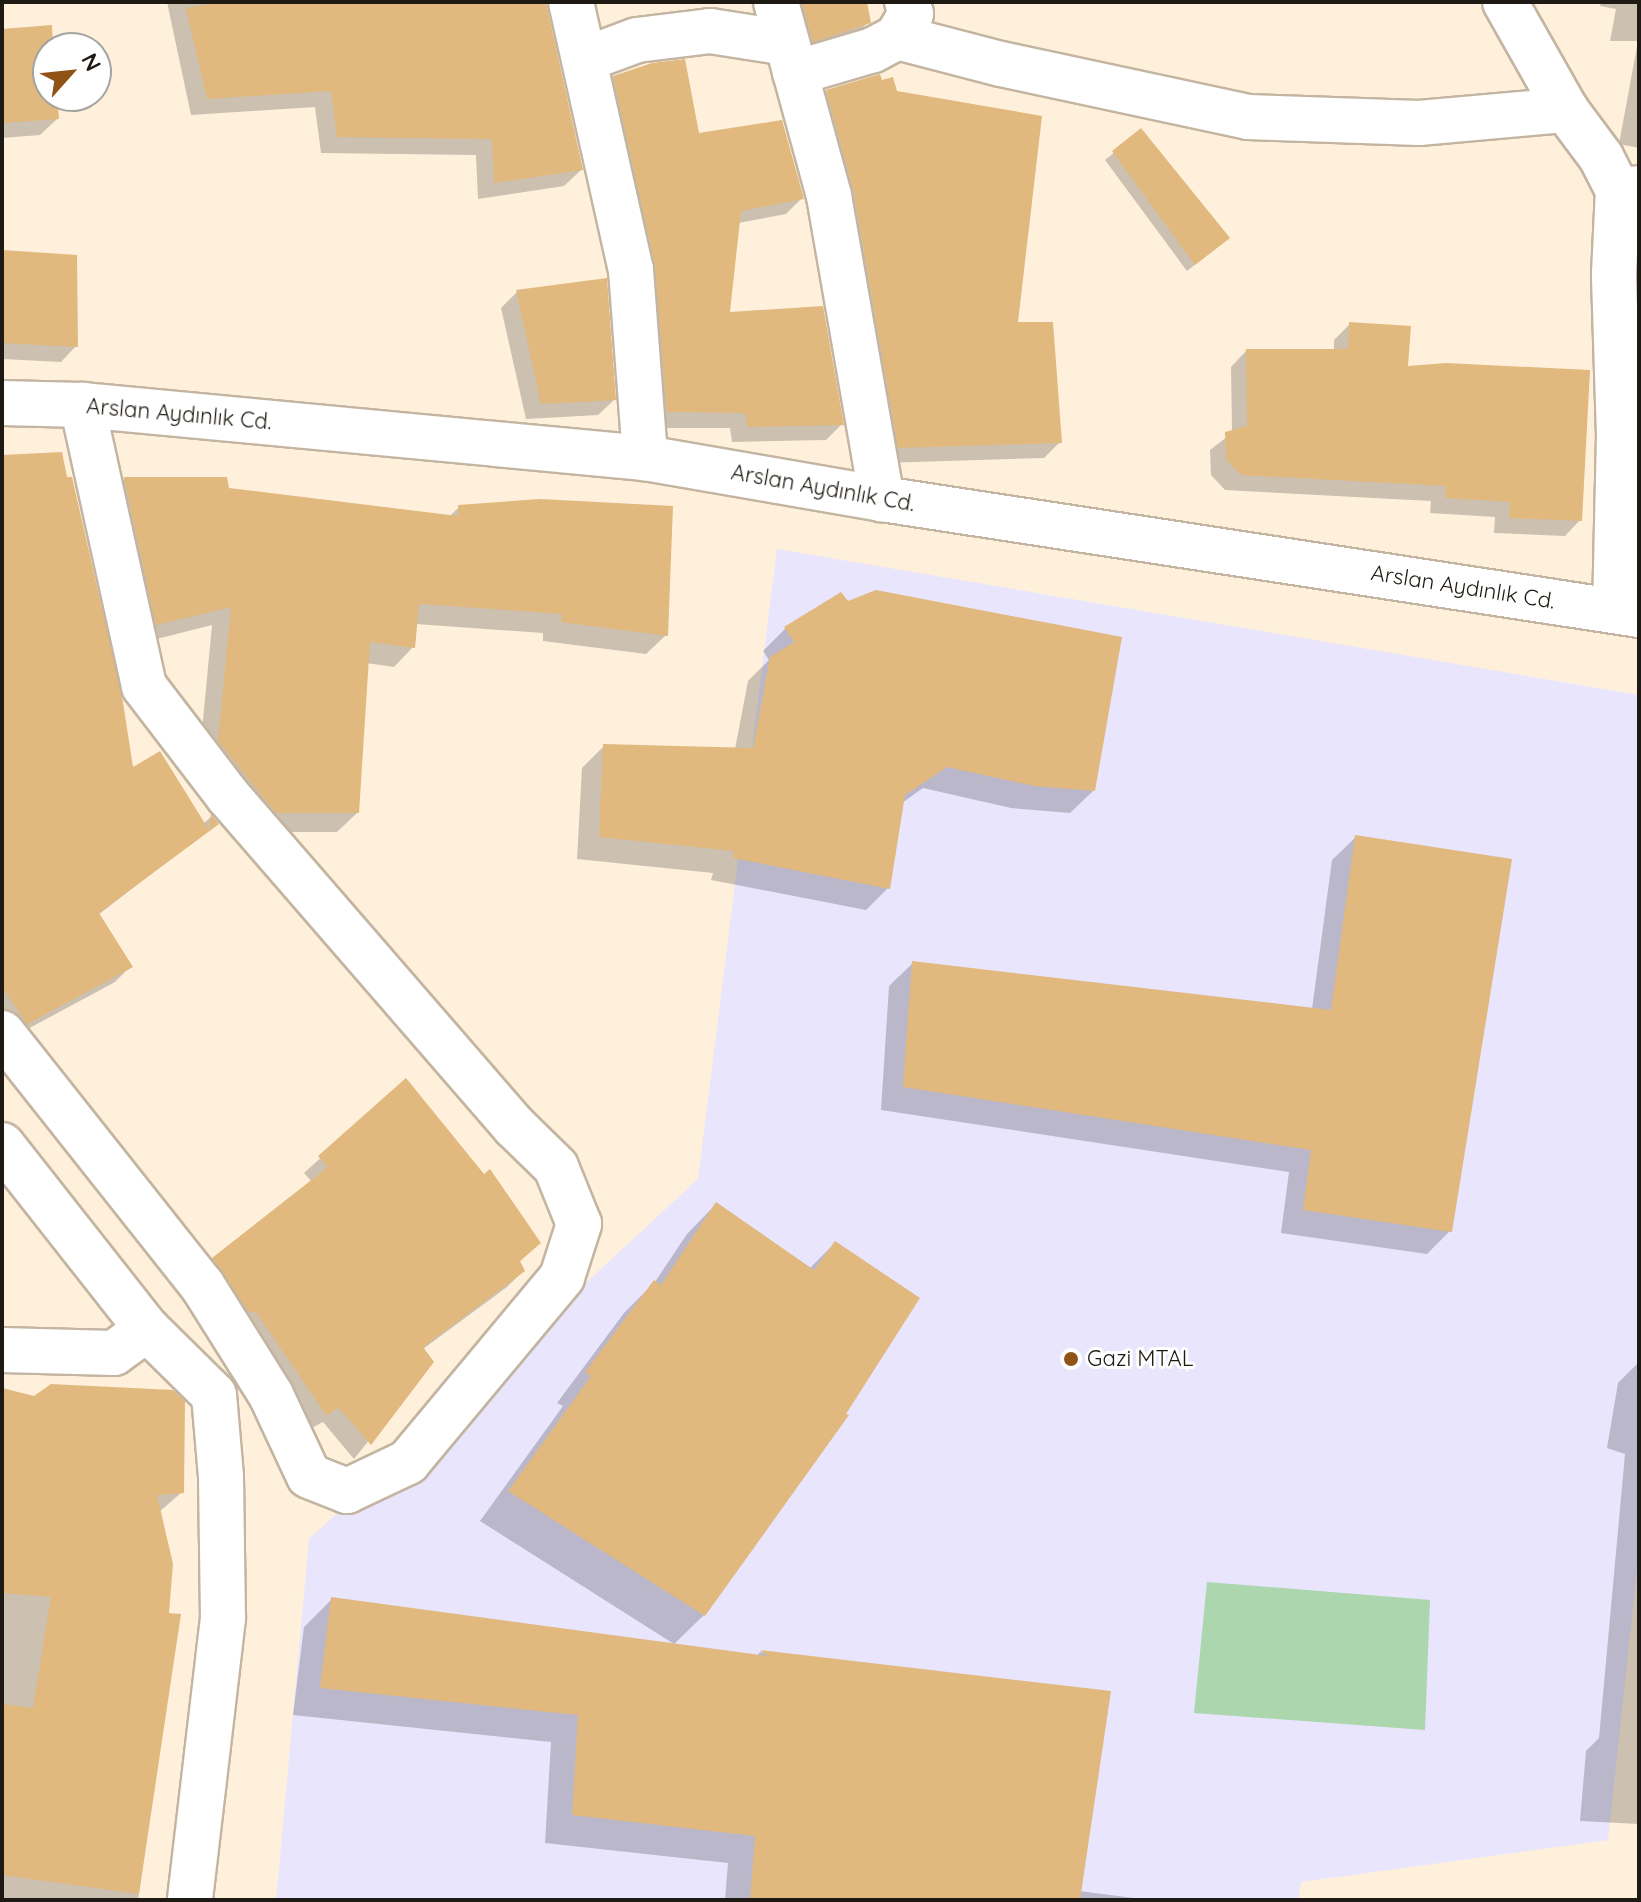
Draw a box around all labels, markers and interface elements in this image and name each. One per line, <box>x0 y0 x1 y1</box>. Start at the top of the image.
north arrow <box>32 32 112 112</box>
text: N <box>75 48 108 76</box>
street label: Arslan Aydınlık Cd. <box>85 393 273 435</box>
street label: Arslan Aydınlık Cd. <box>729 459 917 517</box>
street label: Arslan Aydınlık Cd. <box>1369 559 1557 615</box>
place label: Gazi MTAL <box>1087 1346 1194 1372</box>
marker: Gazi MTAL <box>1062 1350 1080 1368</box>

